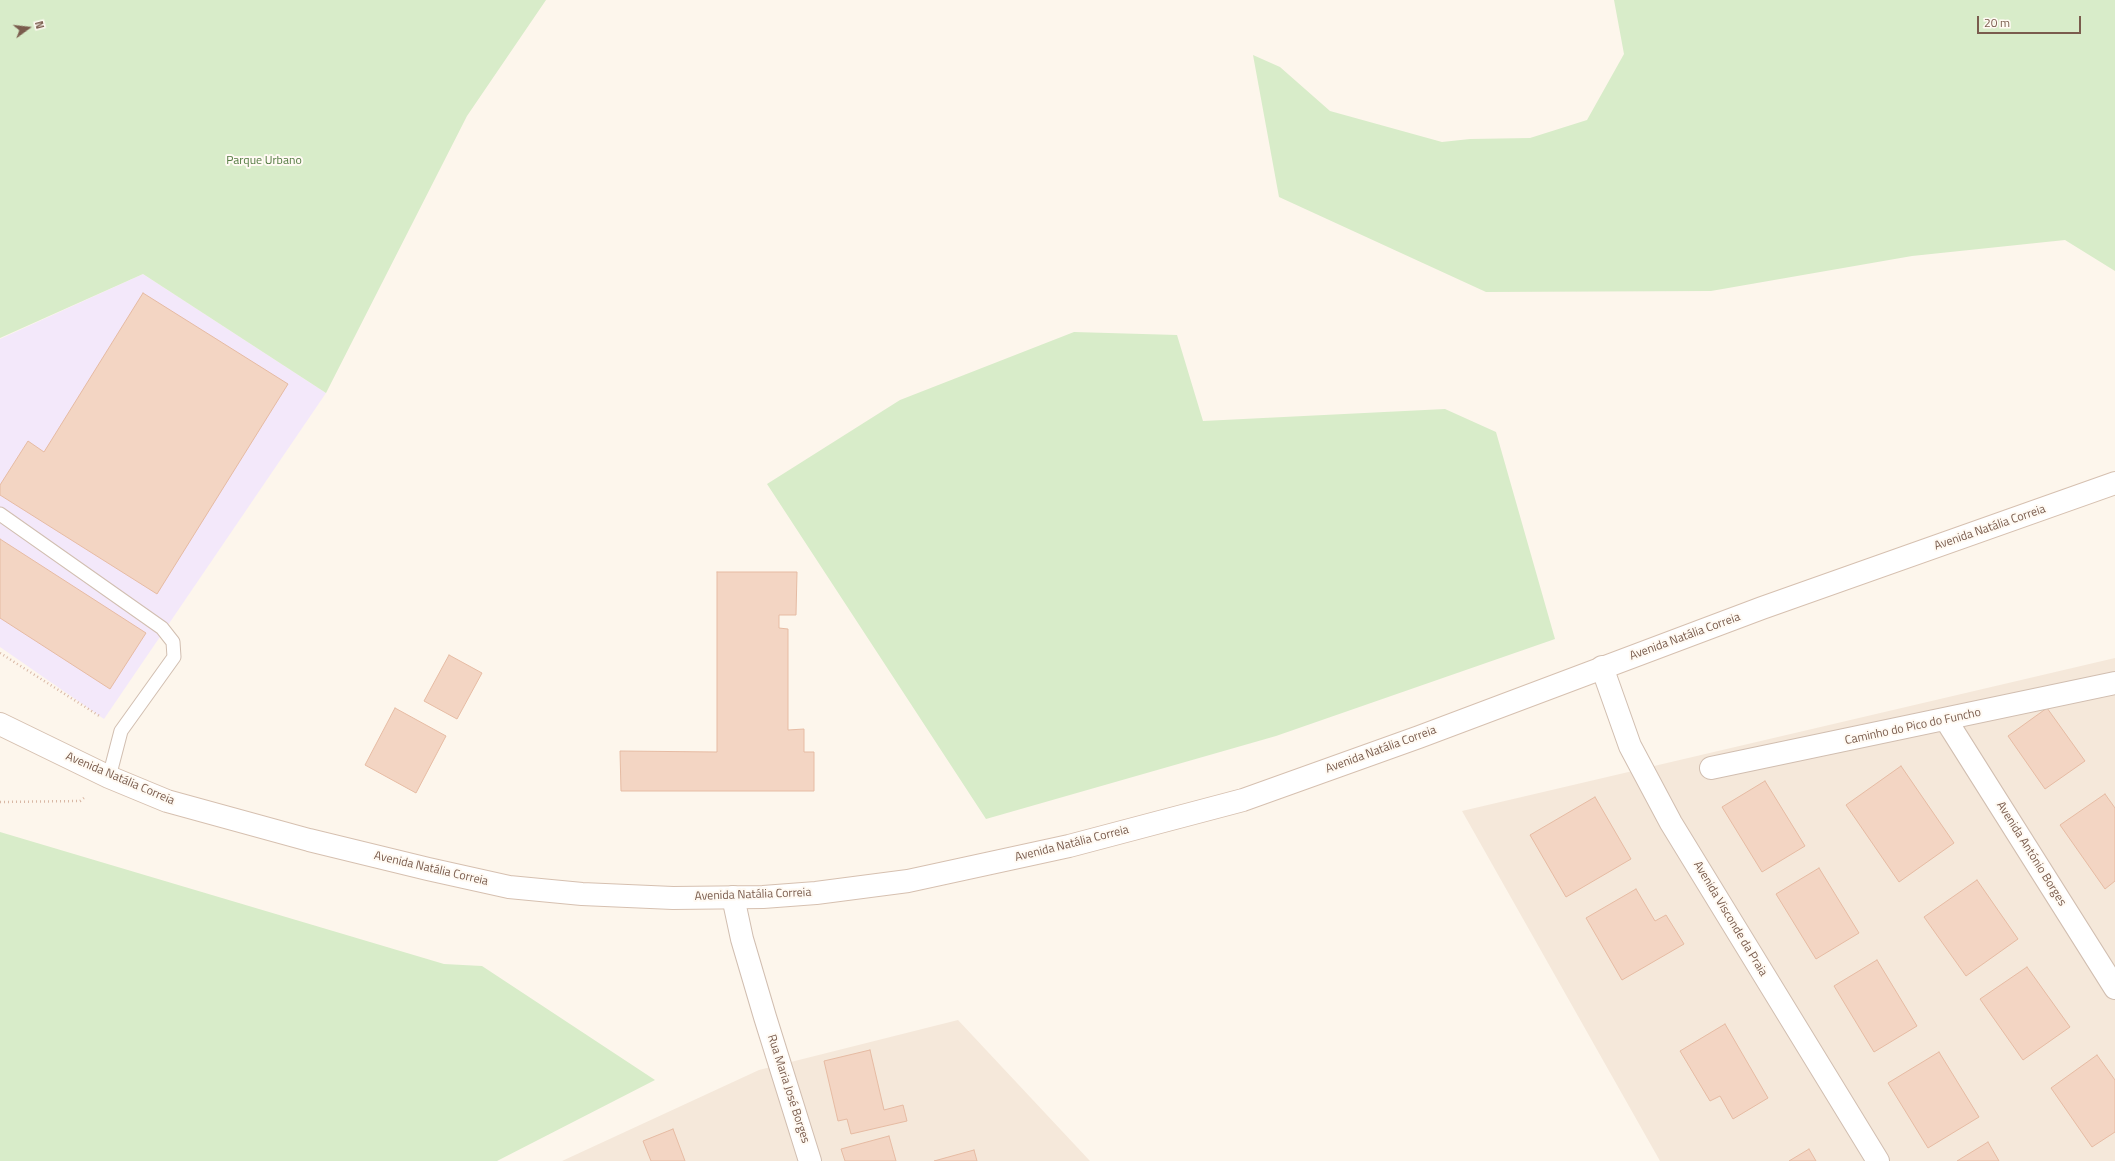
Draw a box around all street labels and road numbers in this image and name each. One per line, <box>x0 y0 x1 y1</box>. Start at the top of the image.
street label: Avenida Natália Correia <box>1932 502 2048 554</box>
street label: Avenida Natália Correia <box>1628 610 1742 664</box>
street label: Caminho do Pico do Funcho <box>1844 706 1982 748</box>
street label: Avenida Natália Correia <box>1324 723 1438 777</box>
street label: Avenida Natália Correia <box>63 750 177 808</box>
street label: Avenida António Borges <box>1993 799 2069 909</box>
street label: Avenida Natália Correia <box>1014 823 1130 865</box>
street label: Avenida Natália Correia <box>372 849 490 889</box>
street label: Avenida Visconde da Praia <box>1690 859 1770 979</box>
street label: Avenida Natália Correia <box>694 886 812 904</box>
street label: Rua Maria José Borges <box>764 1033 812 1145</box>

